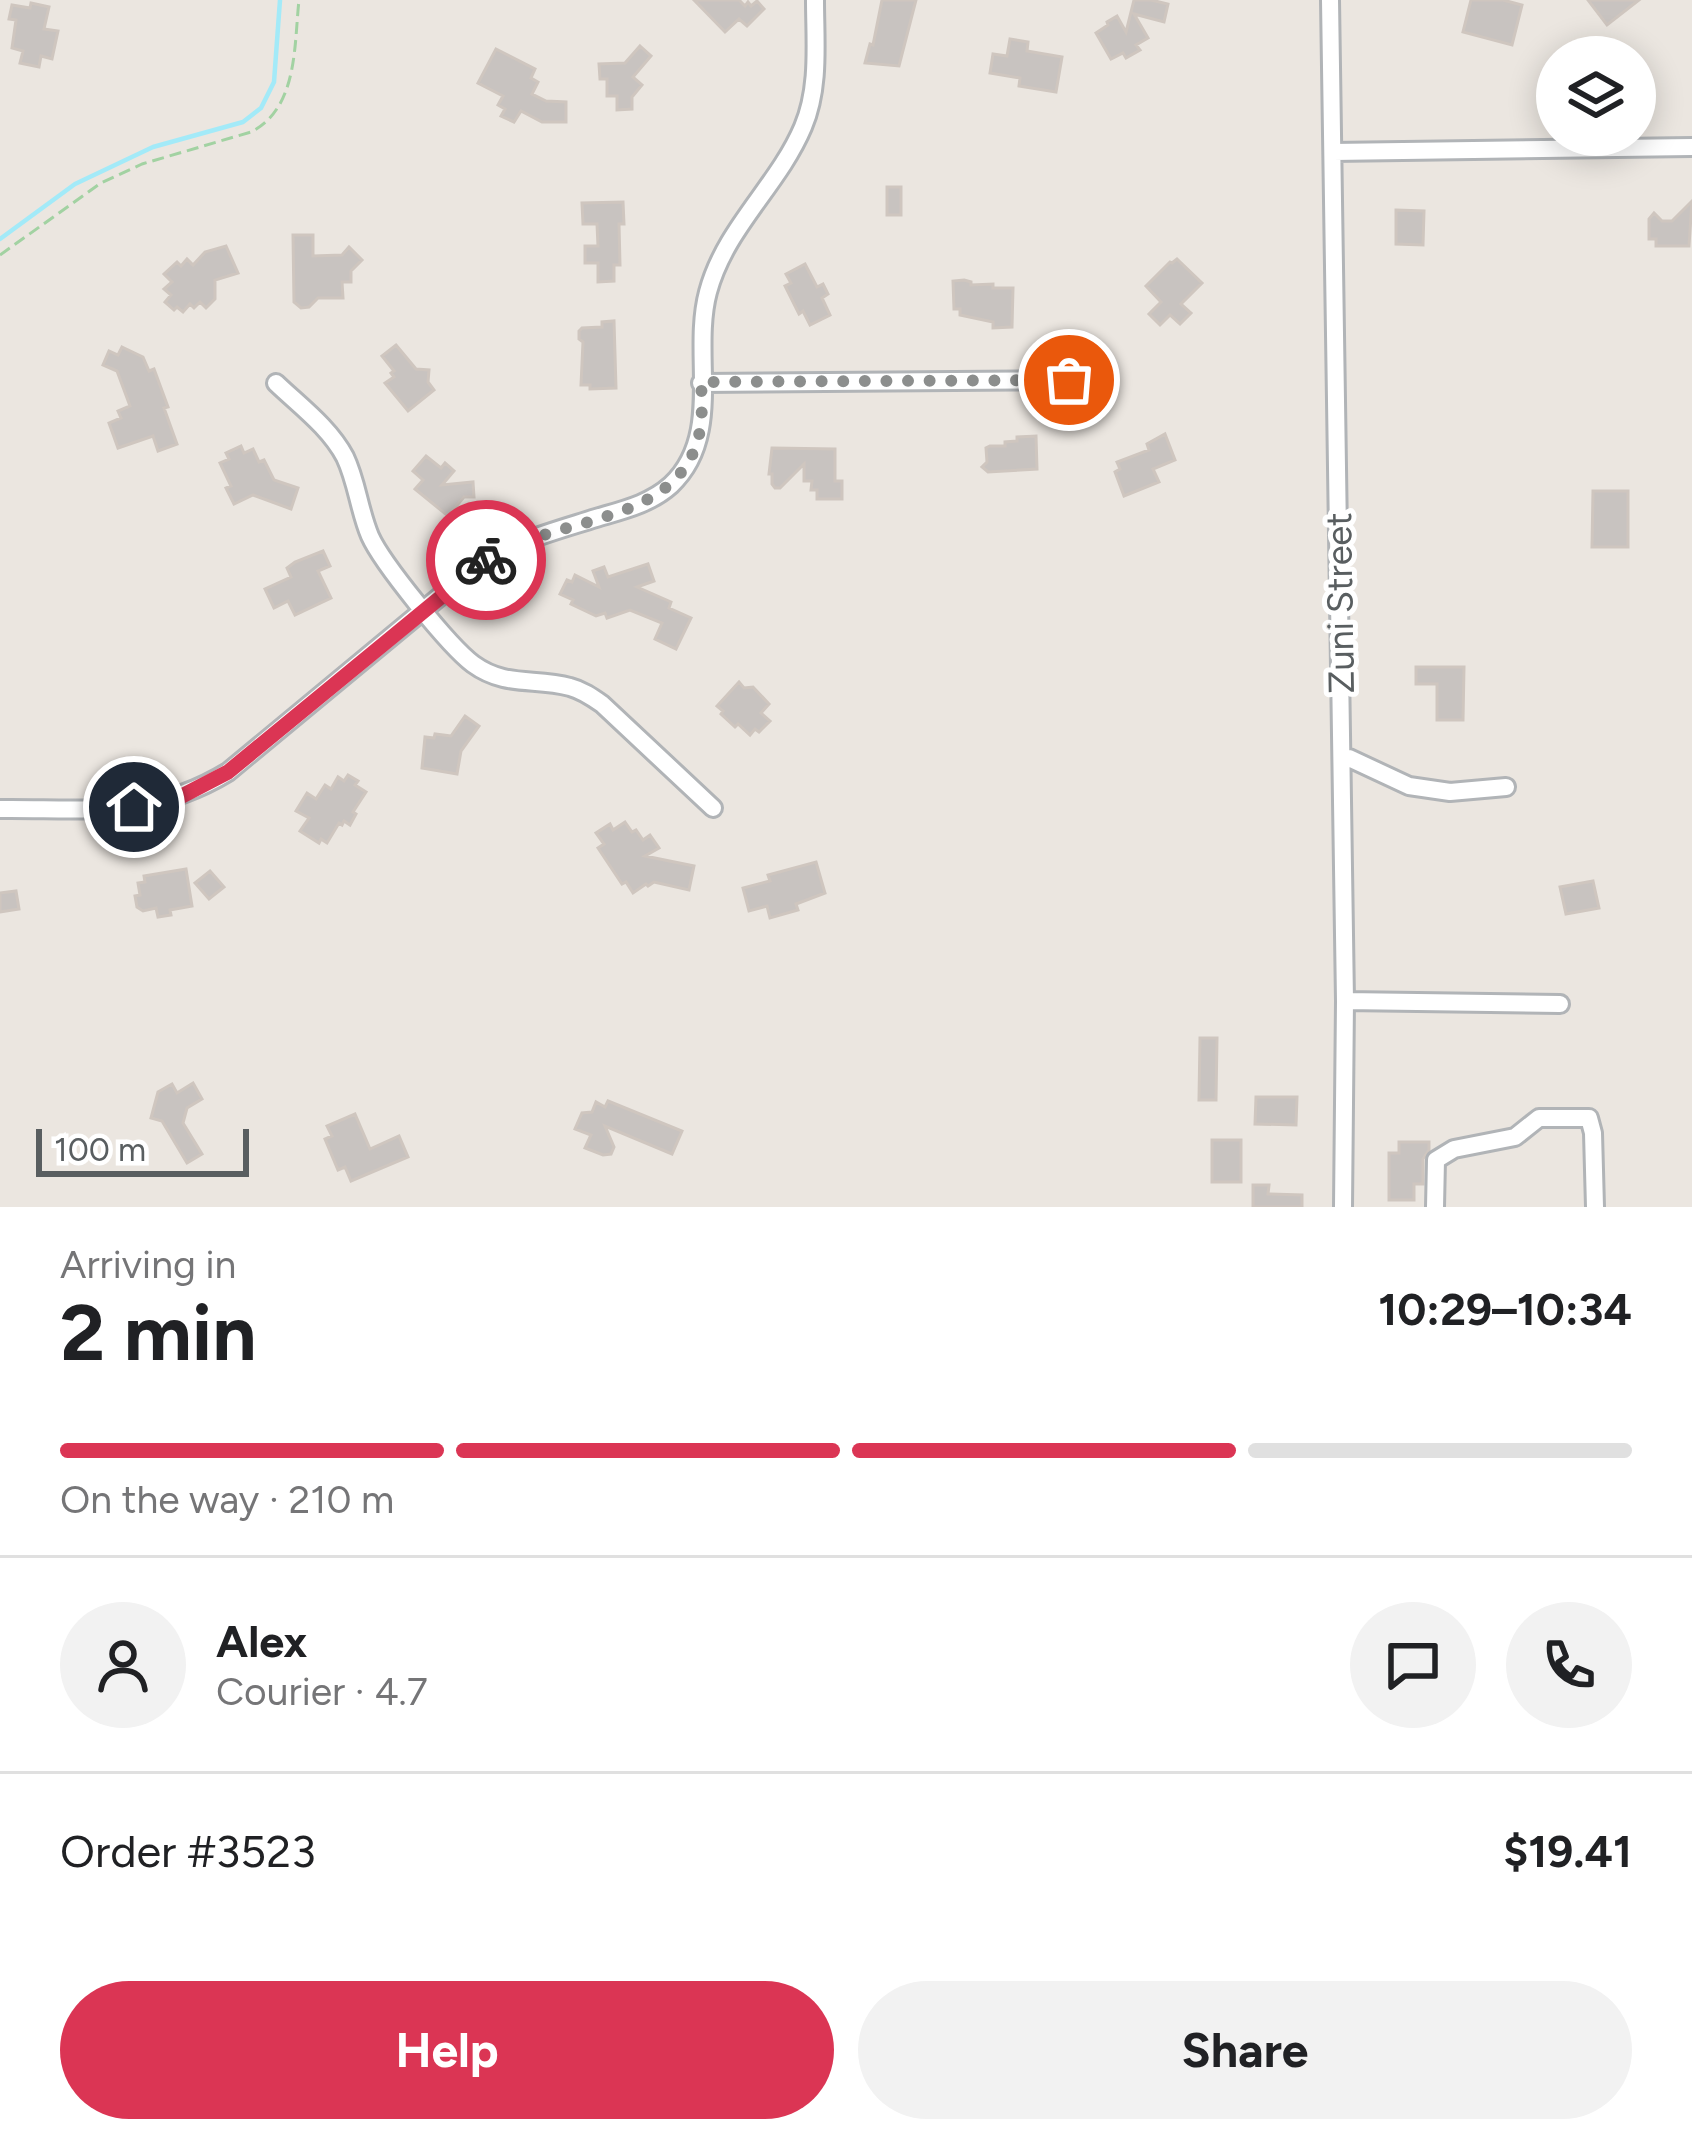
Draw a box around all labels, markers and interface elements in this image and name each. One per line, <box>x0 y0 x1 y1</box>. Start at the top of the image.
map controls <box>1536 36 1656 156</box>
button: layers <box>1536 36 1656 156</box>
pin <box>1018 329 1120 431</box>
icon: bag <box>1036 347 1102 413</box>
courier <box>426 500 546 620</box>
street label: Zuni Street <box>1317 512 1363 694</box>
icon: bike <box>453 527 519 593</box>
pin <box>83 756 185 858</box>
icon: home <box>101 774 167 840</box>
scale bar <box>36 1123 249 1176</box>
text: 100 m <box>54 1130 146 1169</box>
text: Arriving in <box>60 1241 236 1288</box>
text: 10:29–10:34 <box>1378 1282 1632 1336</box>
text: 2 min <box>60 1286 256 1380</box>
text: On the way · 210 m <box>60 1476 394 1523</box>
button: person <box>60 1602 186 1728</box>
button: chat <box>1350 1602 1476 1728</box>
button: phone <box>1506 1602 1632 1728</box>
text: Alex <box>216 1614 307 1668</box>
text: Courier · 4.7 <box>216 1668 428 1715</box>
text: Order #3523 <box>60 1824 316 1878</box>
text: $19.41 <box>1503 1824 1632 1878</box>
button: Help <box>60 1981 834 2119</box>
button: Share <box>858 1981 1632 2119</box>

